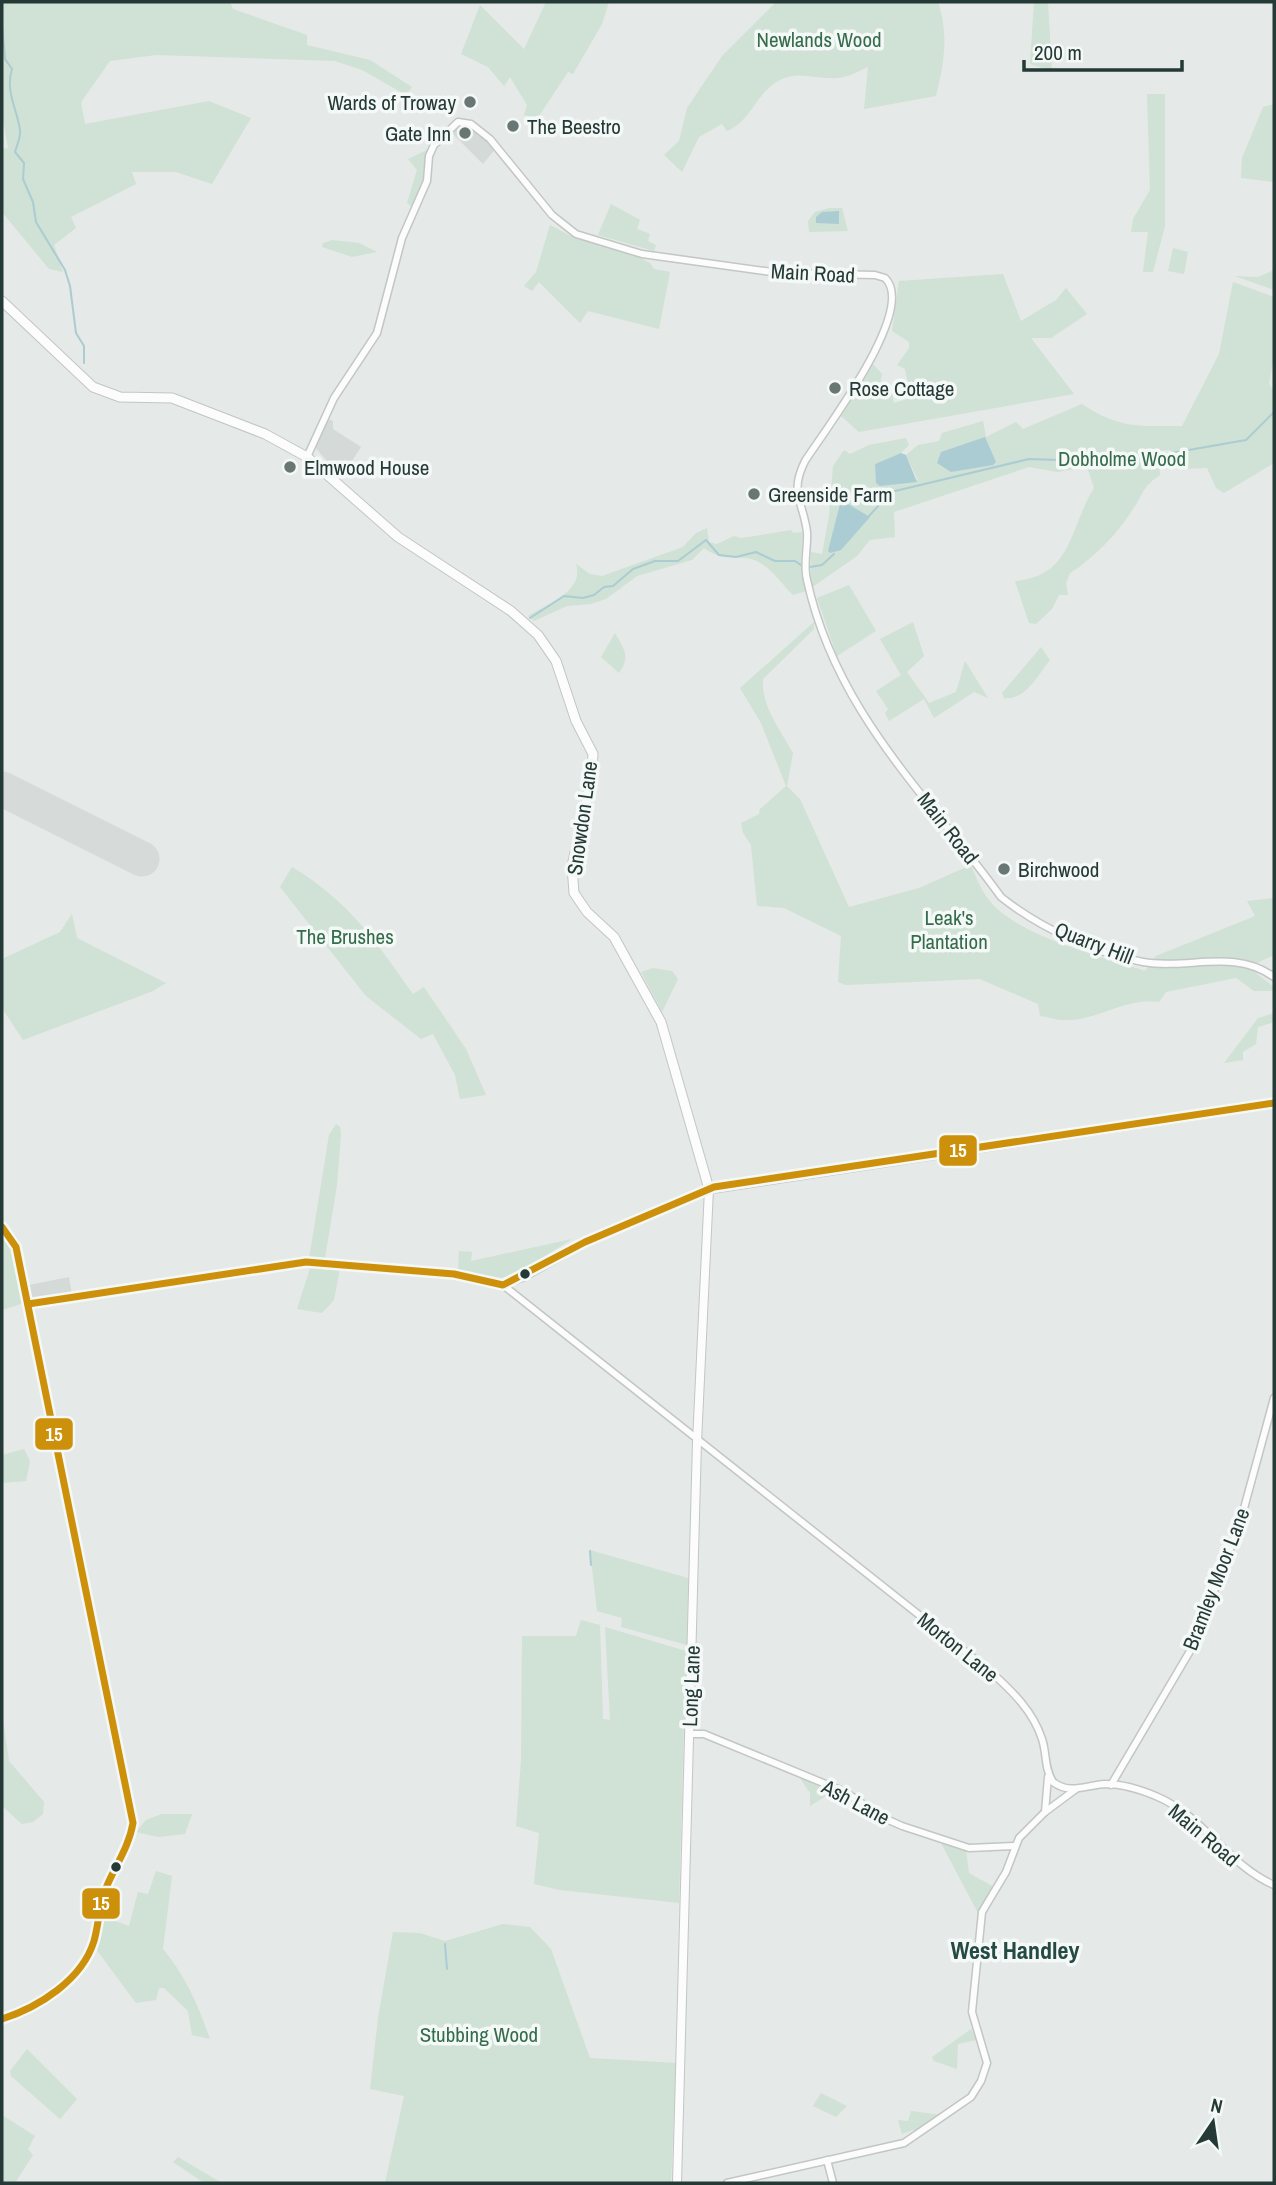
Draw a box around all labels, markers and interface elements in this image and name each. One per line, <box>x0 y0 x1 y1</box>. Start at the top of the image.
park label: Newlands Wood <box>756 25 882 54</box>
scale bar <box>1024 28 1182 72</box>
text: 200 m <box>1034 38 1082 67</box>
place label: Wards of Troway <box>327 88 456 117</box>
marker: Wards of Troway <box>462 94 478 110</box>
place label: The Beestro <box>527 112 621 141</box>
marker: The Beestro <box>505 118 521 134</box>
place label: Gate Inn <box>385 119 451 148</box>
marker: Gate Inn <box>457 125 473 141</box>
street label: Main Road <box>770 256 856 290</box>
place label: Rose Cottage <box>849 374 954 403</box>
marker: Rose Cottage <box>827 380 843 396</box>
park label: Dobholme Wood <box>1058 444 1186 473</box>
place label: Elmwood House <box>304 453 429 482</box>
marker: Elmwood House <box>282 459 298 475</box>
place label: Greenside Farm <box>768 480 893 509</box>
marker: Greenside Farm <box>746 486 762 502</box>
street label: Snowdon Lane <box>560 759 604 877</box>
street label: Main Road <box>911 786 985 870</box>
place label: Birchwood <box>1018 855 1099 884</box>
marker: Birchwood <box>996 861 1012 877</box>
park label: Leak's Plantation <box>910 903 988 956</box>
street label: Quarry Hill <box>1050 915 1138 971</box>
park label: The Brushes <box>296 922 394 951</box>
line badge: 15 <box>938 1134 978 1167</box>
text: 15 <box>949 1137 967 1163</box>
unlabelled marker <box>518 1267 532 1281</box>
line badge: 15 <box>34 1417 74 1451</box>
text: 15 <box>45 1421 63 1447</box>
street label: Bramley Moor Lane <box>1176 1504 1256 1654</box>
street label: Morton Lane <box>911 1605 1005 1689</box>
street label: Long Lane <box>675 1645 707 1727</box>
street label: Ash Lane <box>816 1772 895 1832</box>
street label: Main Road <box>1162 1797 1246 1873</box>
unlabelled marker <box>109 1860 123 1874</box>
line badge: 15 <box>81 1887 121 1920</box>
text: 15 <box>92 1890 110 1916</box>
district label: West Handley <box>951 1934 1079 1966</box>
park label: Stubbing Wood <box>420 2020 538 2049</box>
north arrow <box>1178 2087 1248 2157</box>
text: N <box>1208 2092 1225 2119</box>

